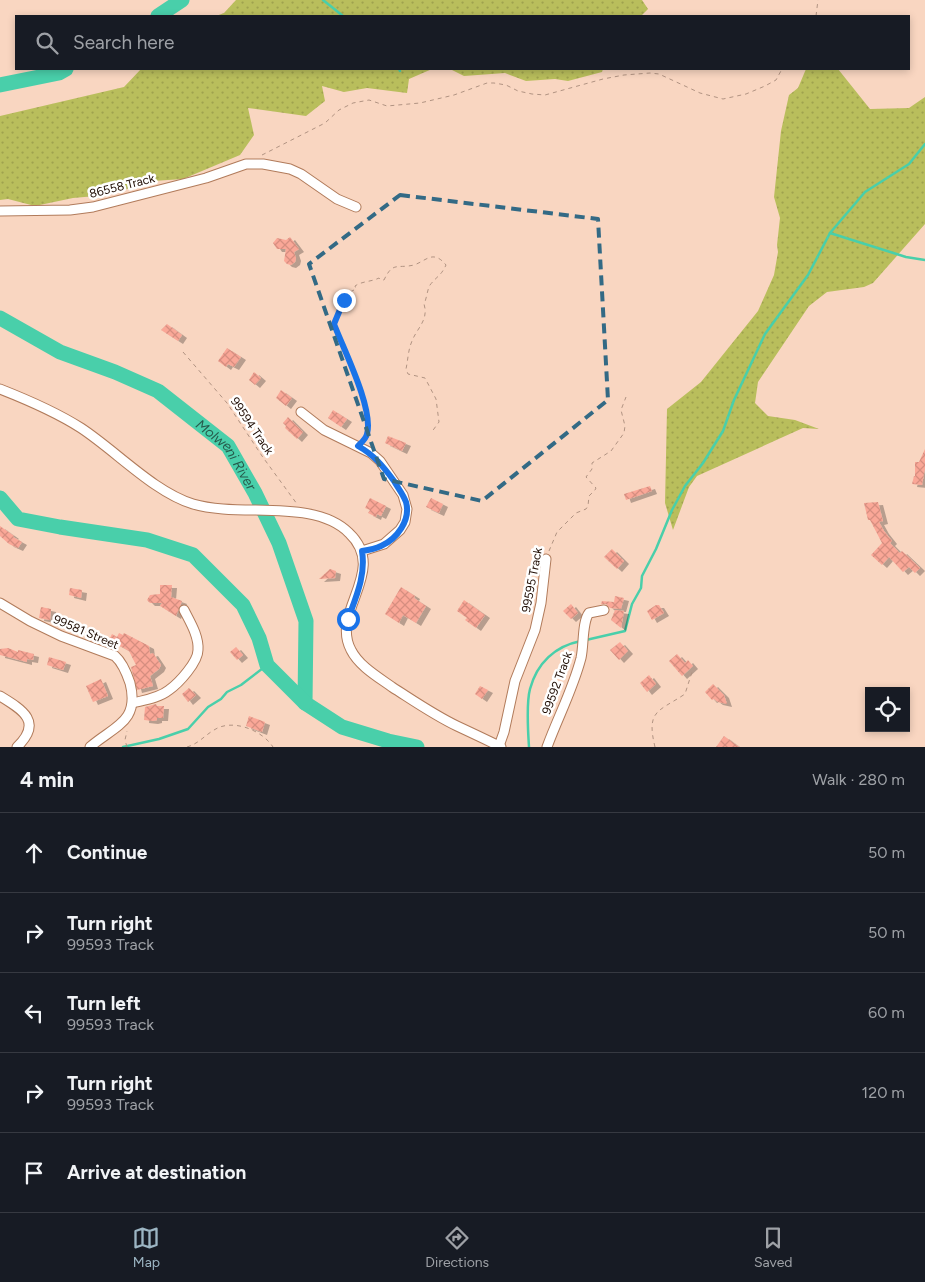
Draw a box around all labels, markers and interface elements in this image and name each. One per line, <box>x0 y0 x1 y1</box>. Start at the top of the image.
search box <box>15 15 910 70</box>
icon: search <box>33 29 61 57</box>
text: Search here <box>73 31 175 54</box>
street label: 86558 Track <box>88 171 156 201</box>
route end <box>333 289 356 312</box>
street label: 99594 Track <box>228 395 276 458</box>
water label: Molweni River <box>192 416 260 494</box>
street label: 99595 Track <box>519 546 545 614</box>
route start <box>337 608 360 631</box>
street label: 99581 Street <box>51 612 121 652</box>
street label: 99592 Track <box>539 650 575 716</box>
map controls <box>865 687 910 732</box>
button: locate <box>865 687 910 732</box>
text: 4 min <box>20 767 74 792</box>
text: Walk · 280 m <box>812 770 905 789</box>
icon: ahead <box>20 839 48 867</box>
text: Continue <box>67 841 147 864</box>
text: 50 m <box>868 843 905 862</box>
text: Turn right <box>67 912 153 935</box>
icon: right <box>20 919 48 947</box>
text: 50 m <box>868 923 905 942</box>
text: 99593 Track <box>67 935 154 954</box>
text: Turn left <box>67 992 141 1015</box>
icon: left <box>20 999 48 1027</box>
text: 60 m <box>868 1003 905 1022</box>
text: 99593 Track <box>67 1015 154 1034</box>
text: Turn right <box>67 1072 153 1095</box>
icon: right <box>20 1079 48 1107</box>
text: 120 m <box>862 1083 905 1102</box>
text: 99593 Track <box>67 1095 154 1114</box>
icon: arrive <box>20 1159 48 1187</box>
text: Arrive at destination <box>67 1161 246 1184</box>
tab: Map <box>132 1224 160 1271</box>
tab: Directions <box>425 1224 489 1271</box>
tab: Saved <box>754 1224 793 1271</box>

